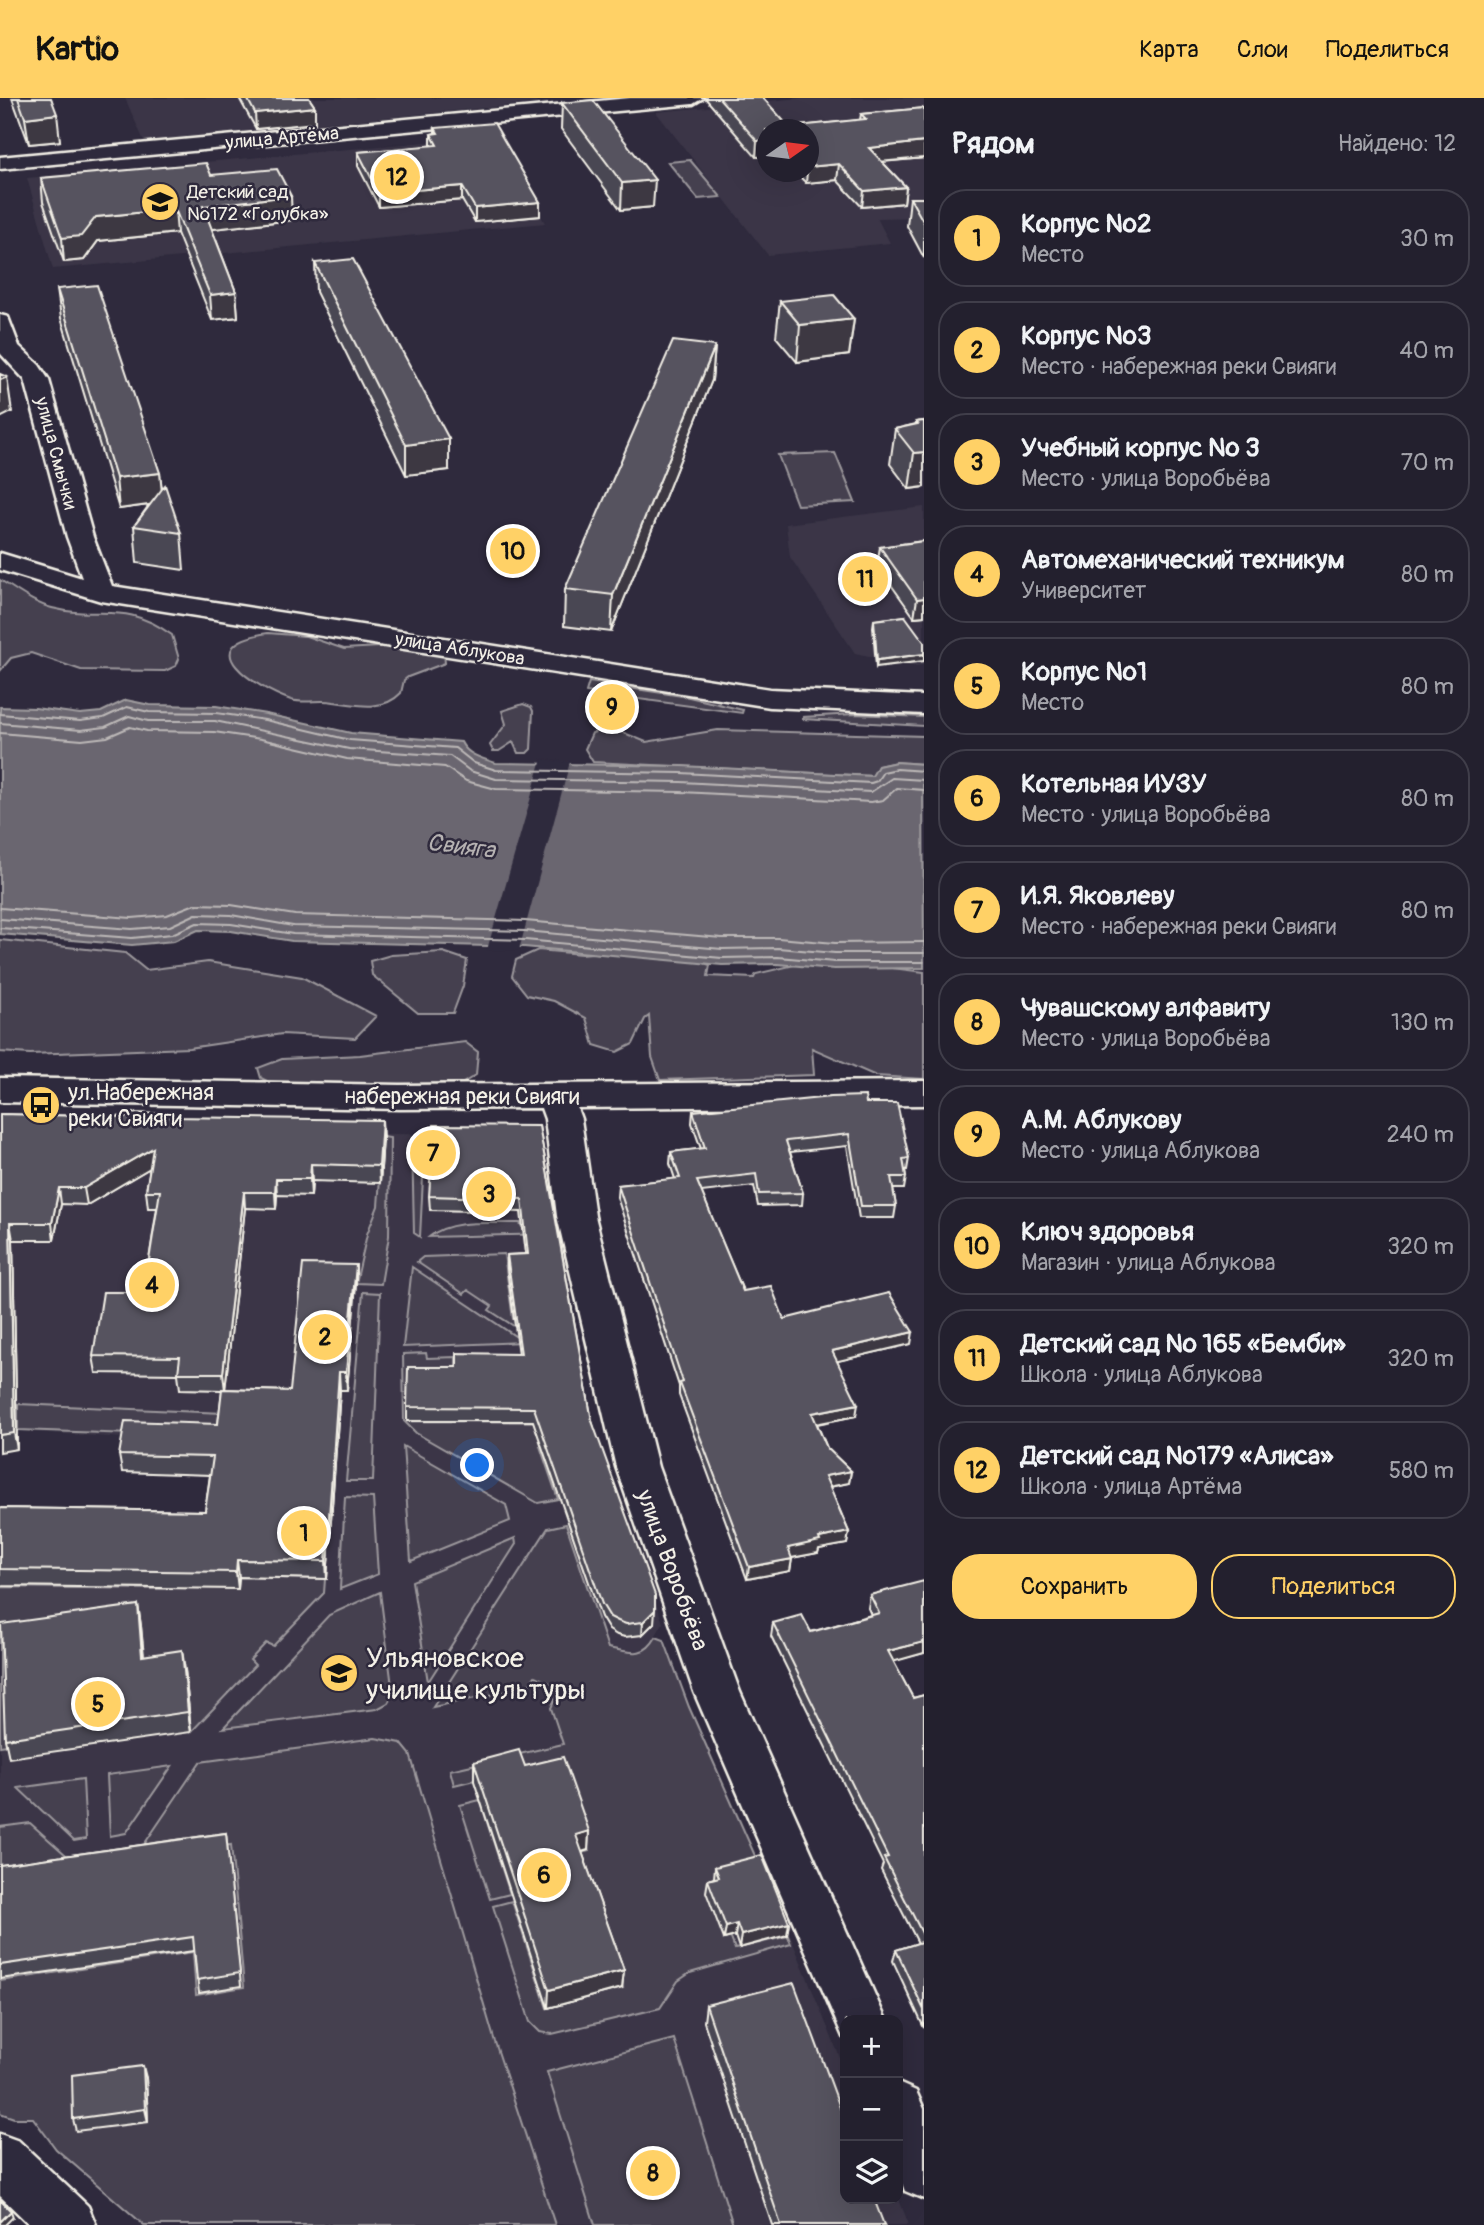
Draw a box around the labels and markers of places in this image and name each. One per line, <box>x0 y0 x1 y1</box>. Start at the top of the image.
pin: 12 <box>374 151 420 203</box>
place label: Детский сад №172 «Голубка» <box>186 180 329 226</box>
school or university icon: Детский сад №172 «Голубка» <box>139 181 181 223</box>
pin: 10 <box>490 525 536 577</box>
pin: 11 <box>842 553 888 605</box>
pin: 9 <box>589 681 635 733</box>
place label: ул.Набережная реки Свияги <box>67 1078 214 1133</box>
bus stop icon: ул.Набережная реки Свияги <box>20 1084 62 1126</box>
pin: 7 <box>410 1127 456 1179</box>
pin: 3 <box>466 1168 512 1220</box>
pin: 4 <box>129 1259 175 1311</box>
pin: 2 <box>302 1311 348 1363</box>
pin: 1 <box>281 1507 327 1559</box>
place label: Ульяновское училище культуры <box>365 1641 585 1708</box>
school or university icon: Ульяновское училище культуры <box>318 1652 360 1694</box>
pin: 5 <box>75 1678 121 1730</box>
pin: 6 <box>521 1849 567 1901</box>
pin: 8 <box>630 2147 676 2199</box>

